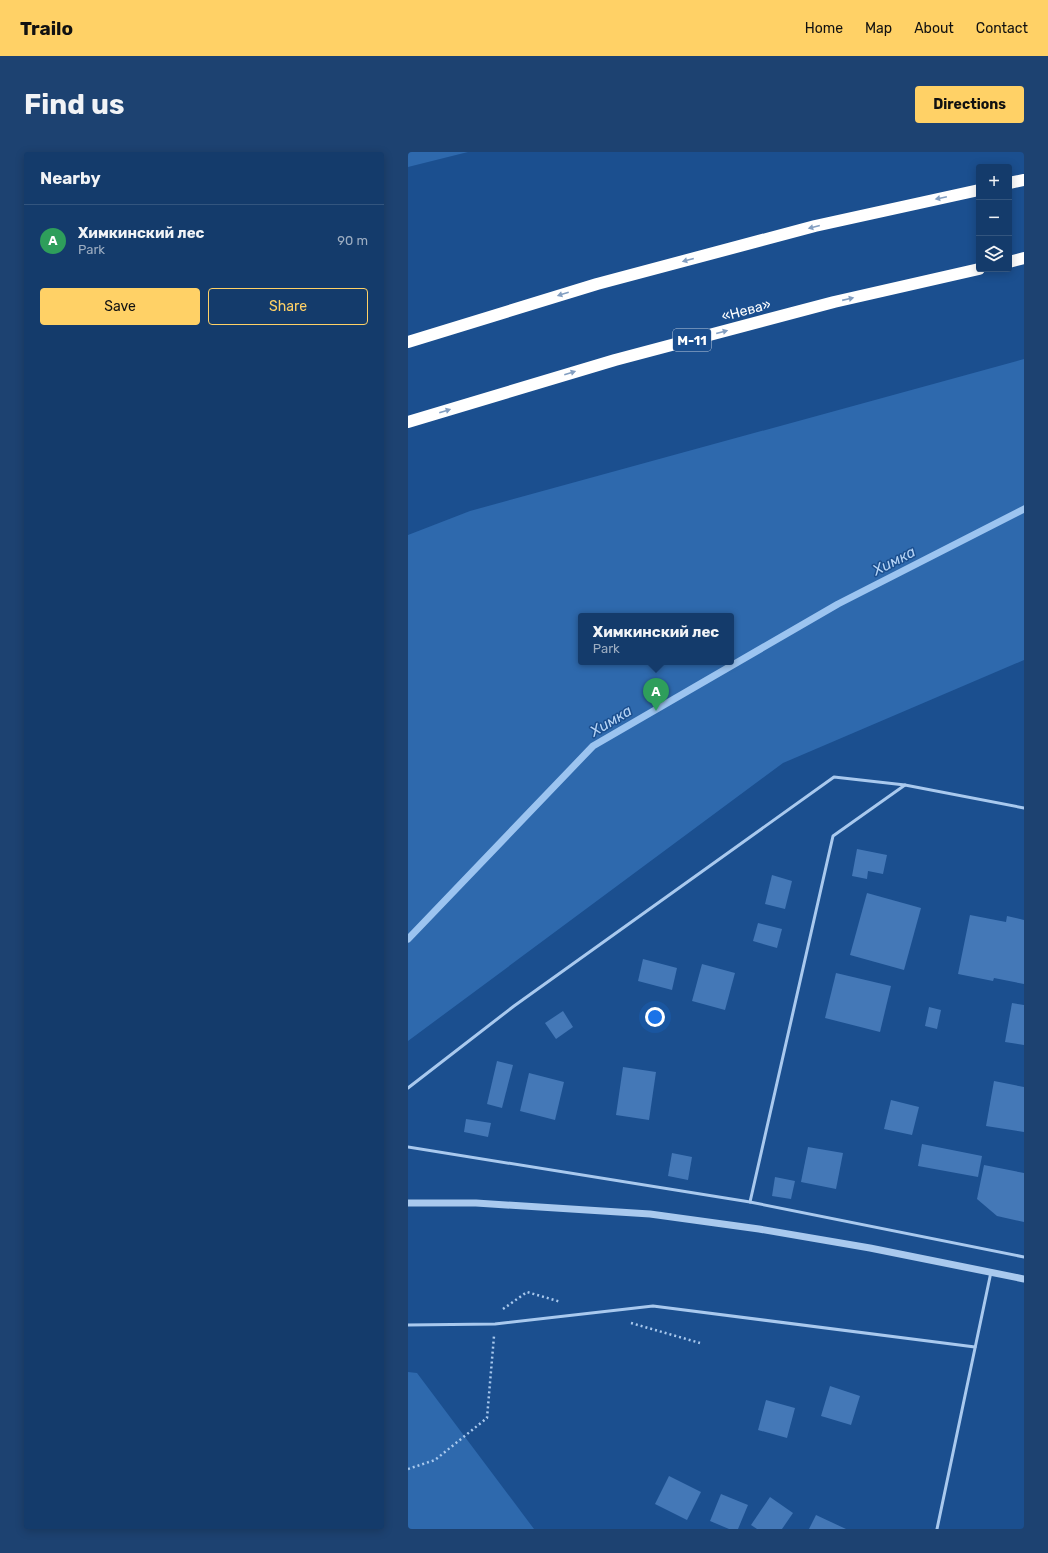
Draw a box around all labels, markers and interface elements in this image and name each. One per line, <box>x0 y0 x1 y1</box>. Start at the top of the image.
text: Trailo <box>20 17 73 40</box>
text: Home <box>805 20 843 37</box>
text: Map <box>865 20 892 37</box>
text: About <box>914 20 954 37</box>
text: Contact <box>976 20 1028 37</box>
button: Directions <box>915 86 1024 123</box>
text: Find us <box>24 88 124 121</box>
map controls <box>976 164 1012 272</box>
button: + <box>976 164 1012 200</box>
text: Nearby <box>40 168 101 188</box>
one-way arrow <box>935 196 947 202</box>
button: − <box>976 200 1012 236</box>
text: Химкинский лес <box>78 224 204 242</box>
one-way arrow <box>808 224 820 230</box>
text: A <box>48 233 58 248</box>
text: 90 m <box>337 233 368 248</box>
button: layers <box>976 236 1012 272</box>
text: Park <box>78 242 105 257</box>
one-way arrow <box>682 257 694 263</box>
button: Save <box>40 288 200 325</box>
button: Share <box>208 288 368 325</box>
one-way arrow <box>557 291 569 297</box>
street label: «Нева» <box>720 296 773 325</box>
one-way arrow <box>842 296 854 302</box>
road number: М-11 <box>673 329 711 351</box>
one-way arrow <box>716 329 728 335</box>
one-way arrow <box>564 370 576 376</box>
one-way arrow <box>440 408 452 414</box>
water label: Химка <box>869 543 919 580</box>
popup <box>578 613 734 665</box>
text: Химкинский лес <box>593 623 719 641</box>
text: Park <box>593 641 620 656</box>
pin: A <box>643 678 669 711</box>
water label: Химка <box>586 701 635 741</box>
your location <box>645 1007 665 1027</box>

